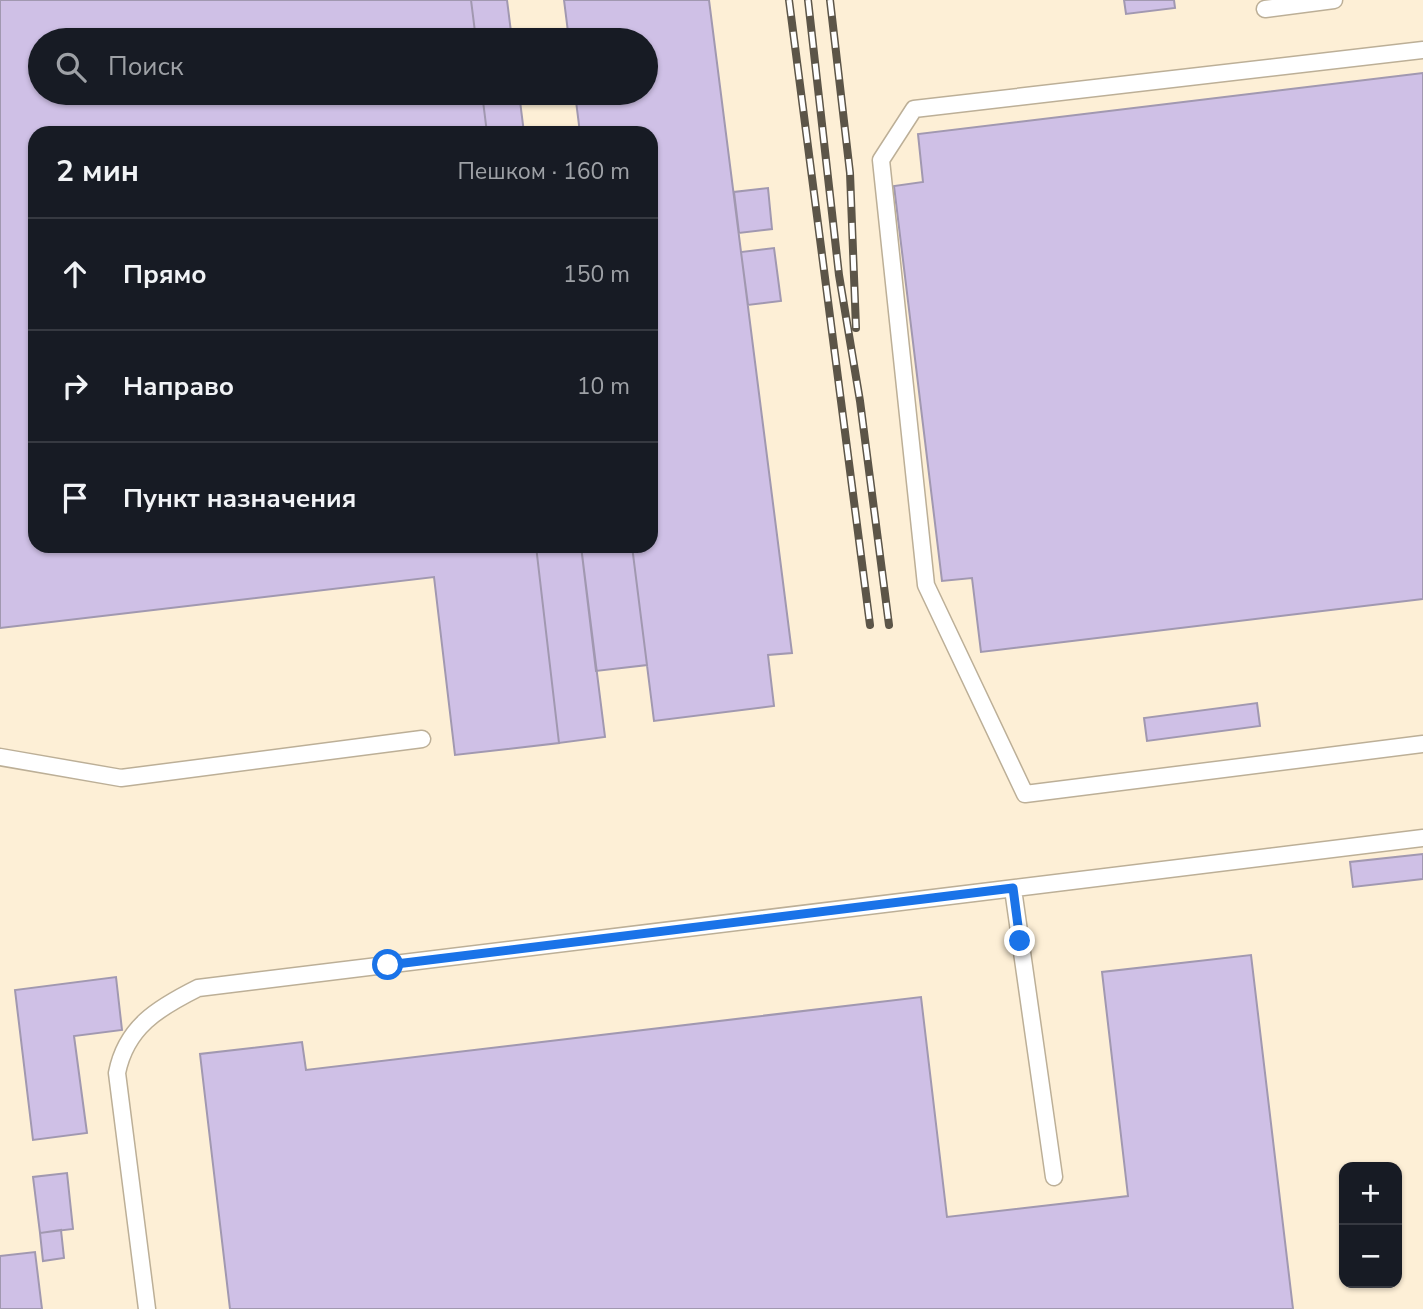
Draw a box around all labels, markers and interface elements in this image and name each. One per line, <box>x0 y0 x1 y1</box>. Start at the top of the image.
search box <box>28 28 658 105</box>
icon: search <box>52 48 90 86</box>
text: Поиск <box>108 49 184 84</box>
text: 2 мин <box>56 151 139 192</box>
text: Пешком · 160 m <box>457 156 630 187</box>
icon: ahead <box>56 255 94 293</box>
text: Прямо <box>123 257 207 292</box>
text: 150 m <box>563 259 630 290</box>
icon: right <box>56 367 94 405</box>
text: Направо <box>123 369 234 404</box>
text: 10 m <box>577 371 630 402</box>
icon: arrive <box>56 479 94 517</box>
text: Пункт назначения <box>123 481 356 516</box>
route end <box>1004 925 1035 956</box>
route start <box>372 949 403 980</box>
map controls <box>1339 1162 1402 1288</box>
button: + <box>1339 1162 1402 1225</box>
button: − <box>1339 1225 1402 1288</box>

